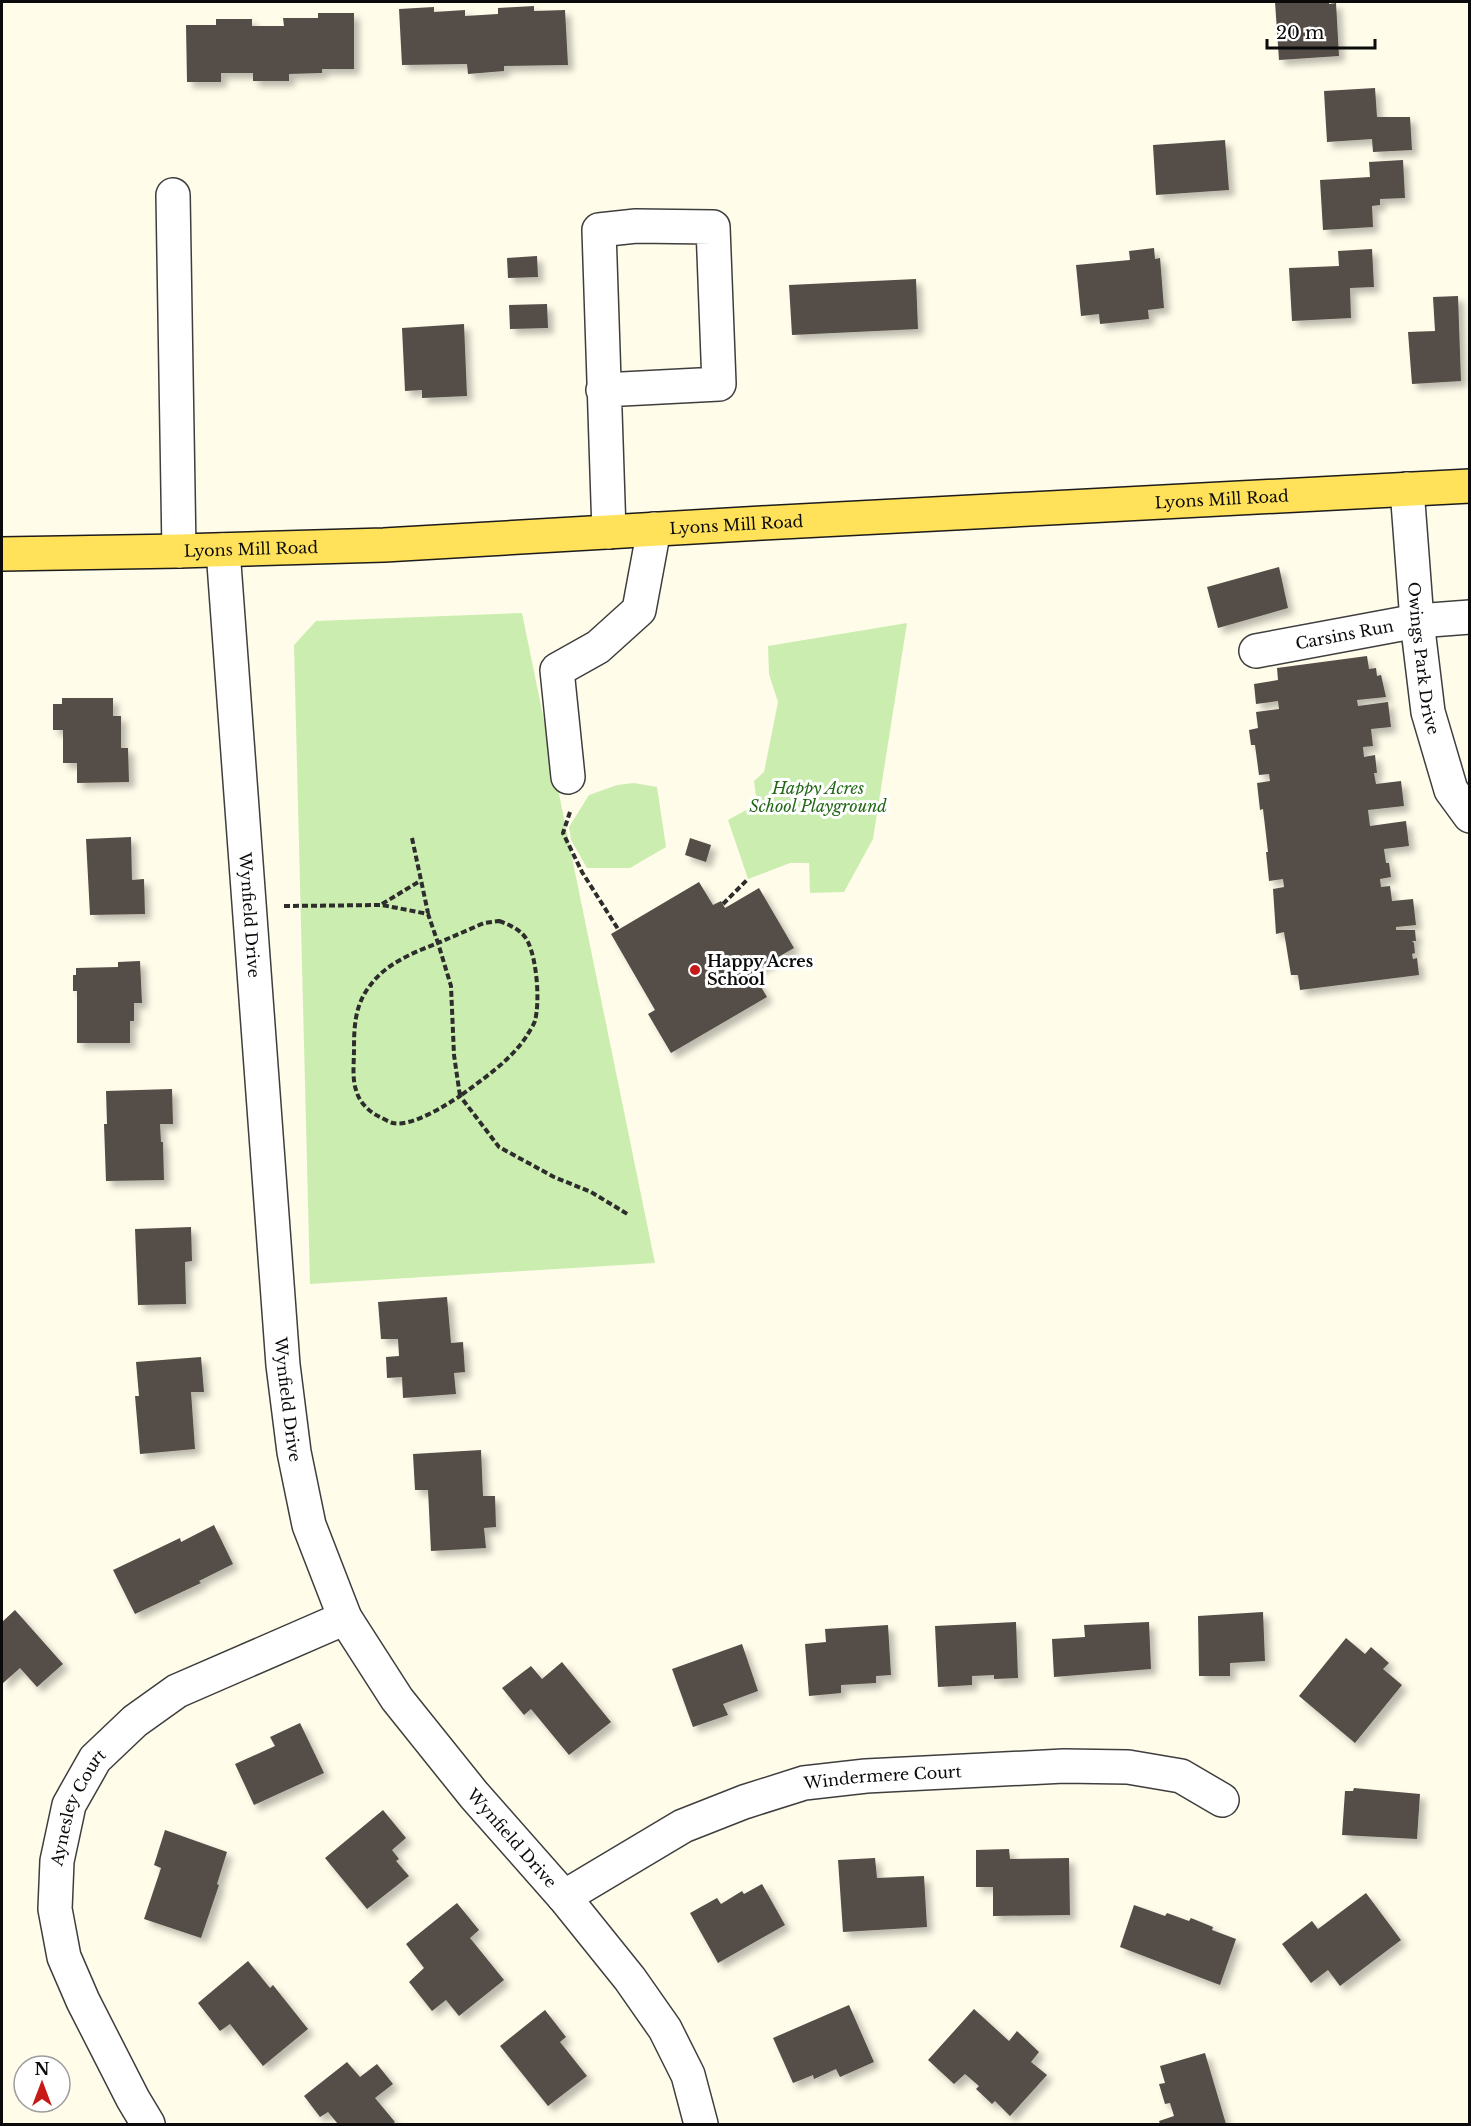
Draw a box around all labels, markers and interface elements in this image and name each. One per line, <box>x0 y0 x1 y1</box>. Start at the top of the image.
scale bar <box>1267 12 1375 50</box>
text: 20 m <box>1276 22 1324 44</box>
street label: Lyons Mill Road <box>1154 485 1289 512</box>
street label: Lyons Mill Road <box>669 511 804 538</box>
street label: Lyons Mill Road <box>184 537 319 561</box>
street label: Owings Park Drive <box>1404 581 1444 737</box>
street label: Carsins Run <box>1294 616 1395 653</box>
park label: Happy Acres School Playground <box>749 778 887 816</box>
street label: Wynfield Drive <box>235 851 264 978</box>
place label: Happy Acres School <box>707 951 813 989</box>
marker: Happy Acres School <box>688 963 702 977</box>
street label: Wynfield Drive <box>271 1335 306 1464</box>
street label: Aynesley Court <box>46 1744 110 1869</box>
street label: Windermere Court <box>802 1761 962 1793</box>
street label: Wynfield Drive <box>462 1784 561 1892</box>
north arrow <box>12 2054 72 2114</box>
text: N <box>34 2059 50 2079</box>

